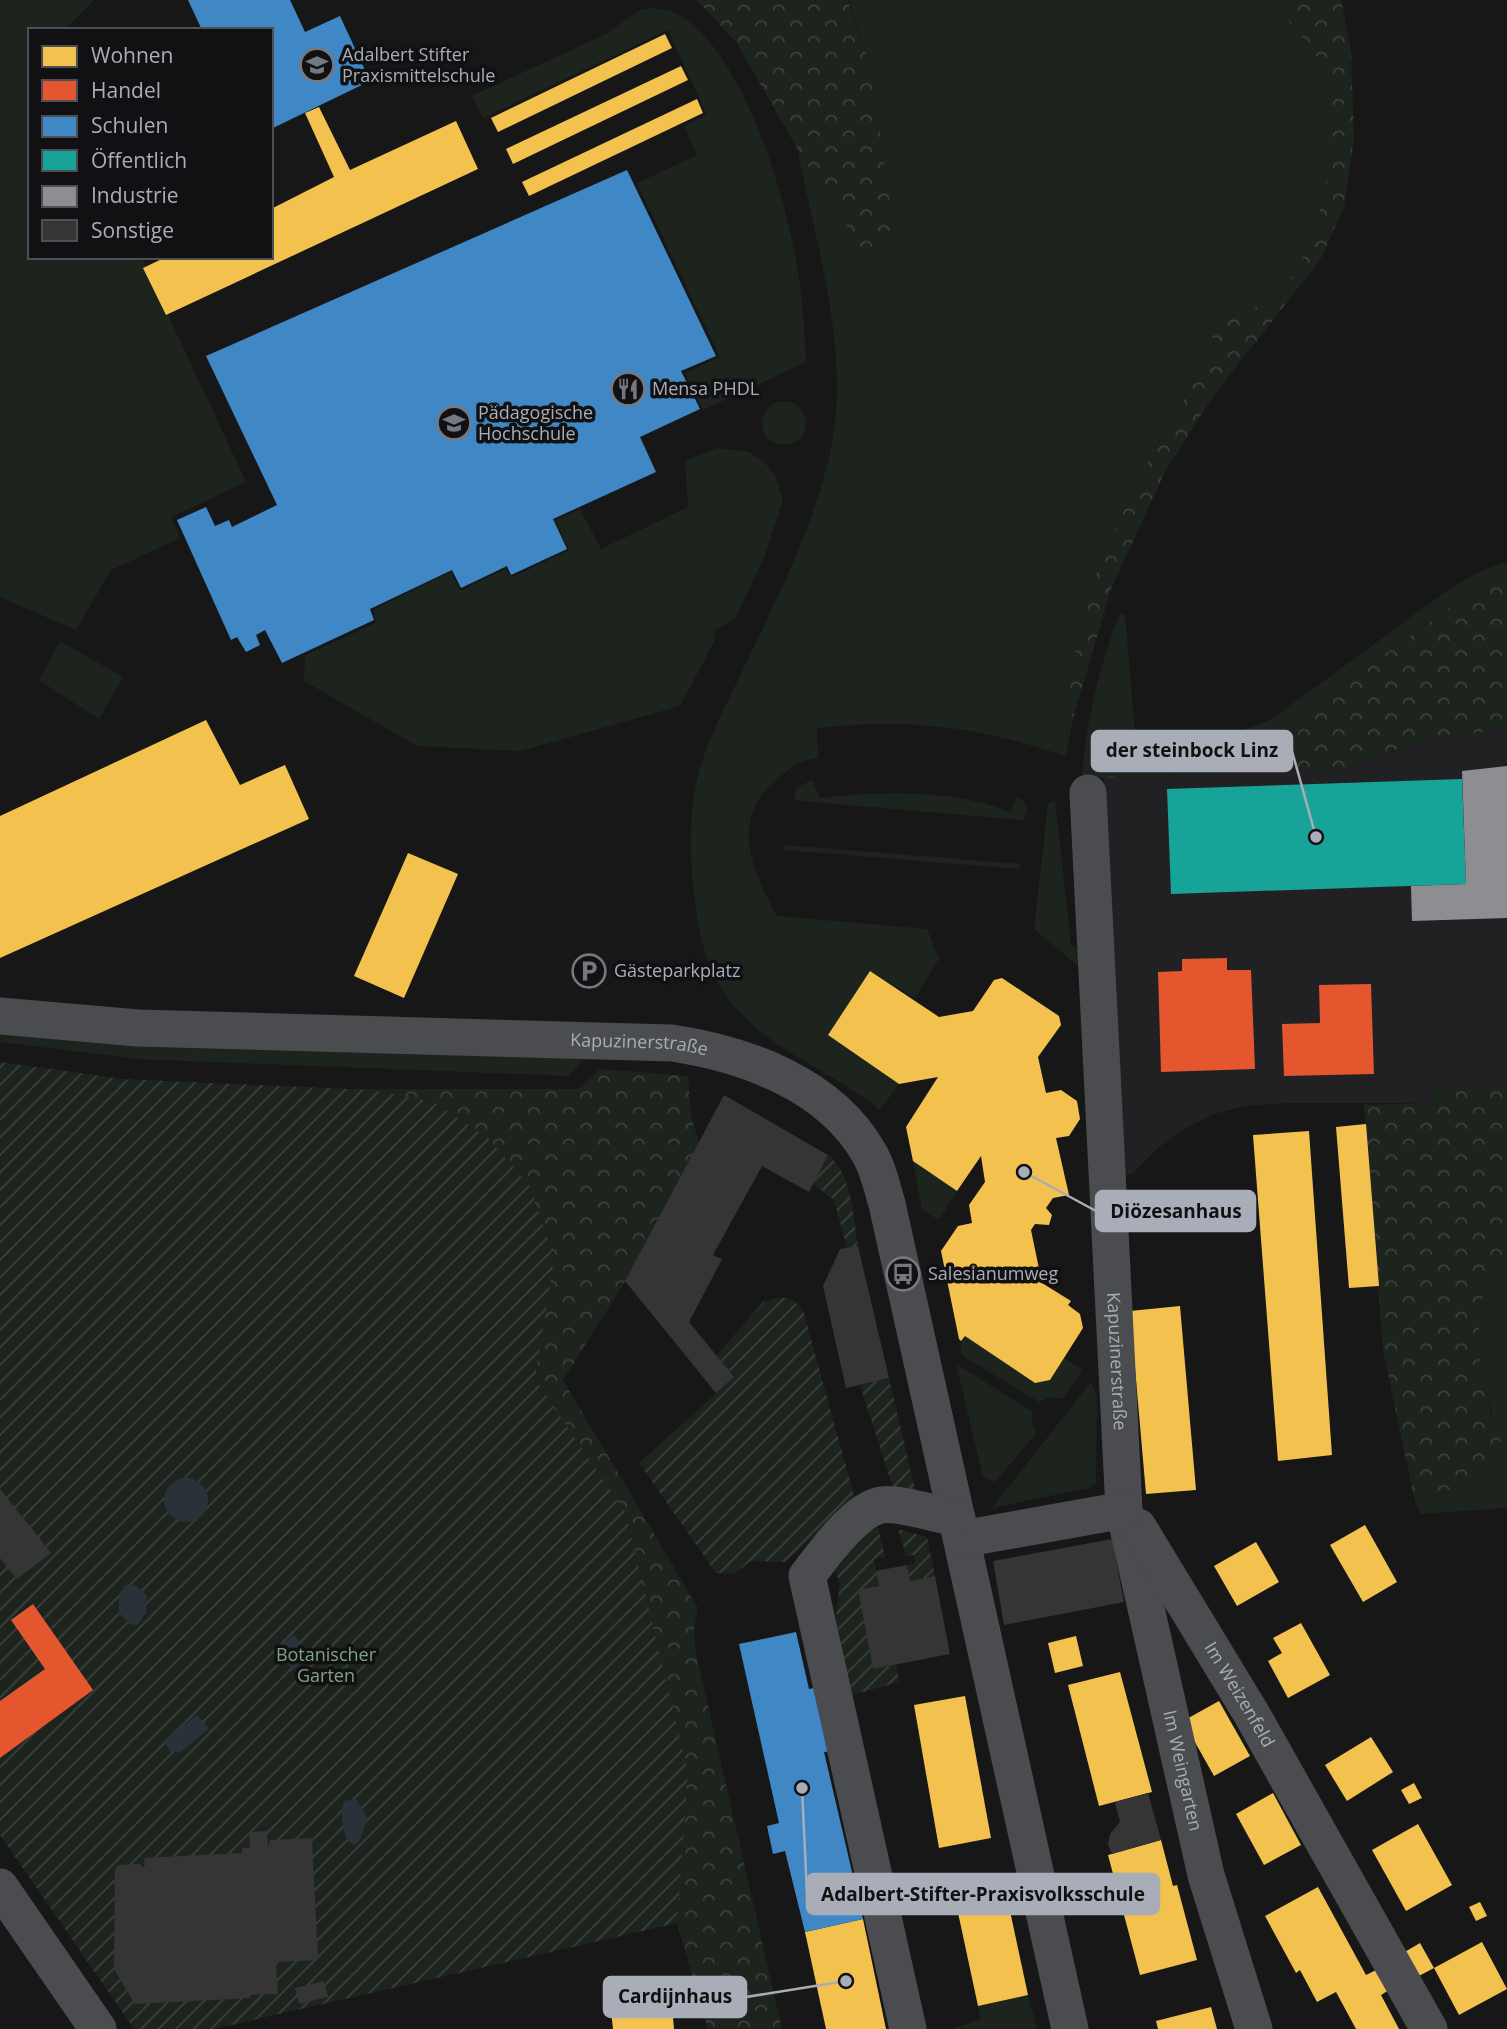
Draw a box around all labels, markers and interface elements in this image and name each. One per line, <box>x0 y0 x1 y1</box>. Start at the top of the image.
legend <box>28 28 273 259</box>
text: Wohnen <box>91 41 173 69</box>
place label: Adalbert Stifter Praxismittelschule <box>342 42 495 87</box>
school or university icon: Adalbert Stifter Praxismittelschule <box>298 46 336 84</box>
text: Handel <box>91 76 161 104</box>
text: Schulen <box>91 111 168 139</box>
text: Öffentlich <box>91 146 187 174</box>
text: Industrie <box>91 181 179 209</box>
text: Sonstige <box>91 216 174 244</box>
restaurant icon: Mensa PHDL <box>609 370 647 408</box>
place label: Mensa PHDL <box>652 376 759 400</box>
place label: Pädagogische Hochschule <box>478 400 593 445</box>
school or university icon: Pädagogische Hochschule <box>435 404 473 442</box>
callout: der steinbock Linz <box>1092 731 1292 771</box>
text: der steinbock Linz <box>1106 737 1278 763</box>
parking icon: Gästeparkplatz <box>570 952 608 990</box>
place label: Gästeparkplatz <box>614 958 740 982</box>
street label: Kapuzinerstraße <box>570 1027 711 1061</box>
callout: Diözesanhaus <box>1096 1191 1255 1231</box>
text: Diözesanhaus <box>1110 1198 1242 1224</box>
bus stop icon: Salesianumweg <box>884 1255 922 1293</box>
place label: Salesianumweg <box>928 1261 1058 1285</box>
street label: Kapuzinerstraße <box>1102 1292 1133 1431</box>
street label: Im Weizenfeld <box>1199 1637 1281 1751</box>
park label: Botanischer Garten <box>276 1642 377 1687</box>
street label: Im Weingarten <box>1158 1708 1209 1833</box>
callout: Adalbert-Stifter-Praxisvolksschule <box>807 1874 1159 1914</box>
text: Adalbert-Stifter-Praxisvolksschule <box>821 1881 1145 1907</box>
callout: Cardijnhaus <box>604 1977 746 2017</box>
text: Cardijnhaus <box>618 1983 732 2009</box>

